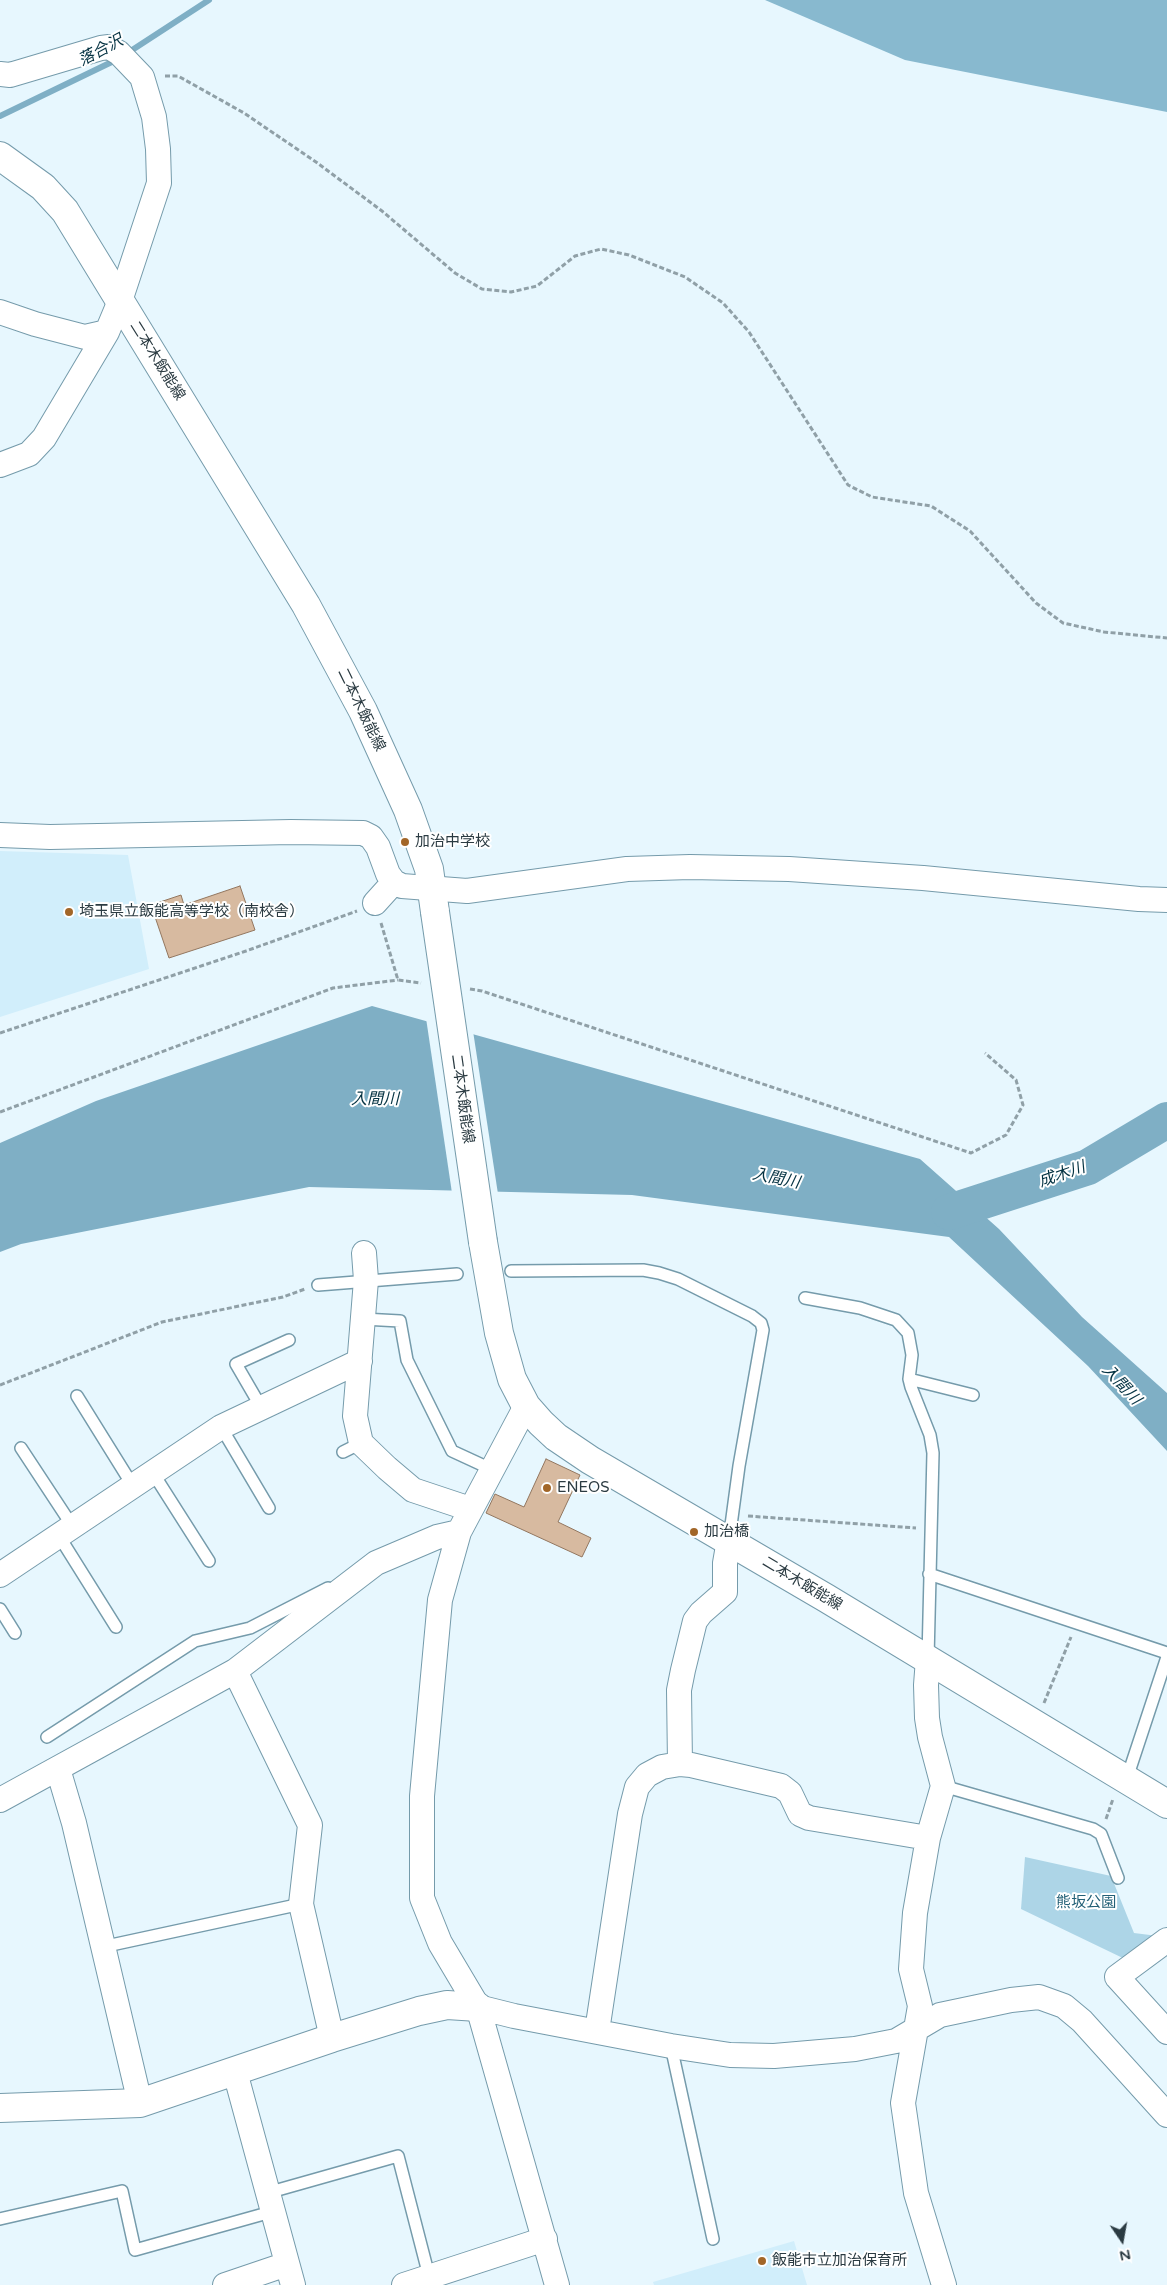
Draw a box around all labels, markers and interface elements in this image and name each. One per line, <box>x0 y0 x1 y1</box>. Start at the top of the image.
water label: 落合沢 <box>75 31 127 71</box>
street label: 二本木飯能線 <box>126 318 188 404</box>
street label: 二本木飯能線 <box>333 666 389 754</box>
place label: 加治中学校 <box>415 833 490 851</box>
marker: 加治中学校 <box>399 836 411 848</box>
place label: 埼玉県立飯能高等学校（南校舎） <box>79 903 304 921</box>
marker: 埼玉県立飯能高等学校（南校舎） <box>63 906 75 918</box>
street label: 二本木飯能線 <box>447 1053 477 1145</box>
water label: 入間川 <box>351 1090 399 1110</box>
water label: 成木川 <box>1036 1158 1088 1192</box>
water label: 入間川 <box>751 1165 801 1193</box>
water label: 入間川 <box>1098 1361 1144 1409</box>
place label: ENEOS <box>557 1479 609 1497</box>
marker: ENEOS <box>541 1482 553 1494</box>
place label: 加治橋 <box>704 1523 749 1541</box>
marker: 加治橋 <box>688 1526 700 1538</box>
street label: 二本木飯能線 <box>759 1553 845 1615</box>
park label: 熊坂公園 <box>1056 1894 1116 1912</box>
north arrow <box>1097 2215 1147 2265</box>
text: N <box>1118 2246 1132 2265</box>
place label: 飯能市立加治保育所 <box>772 2252 907 2270</box>
marker: 飯能市立加治保育所 <box>756 2255 768 2267</box>

